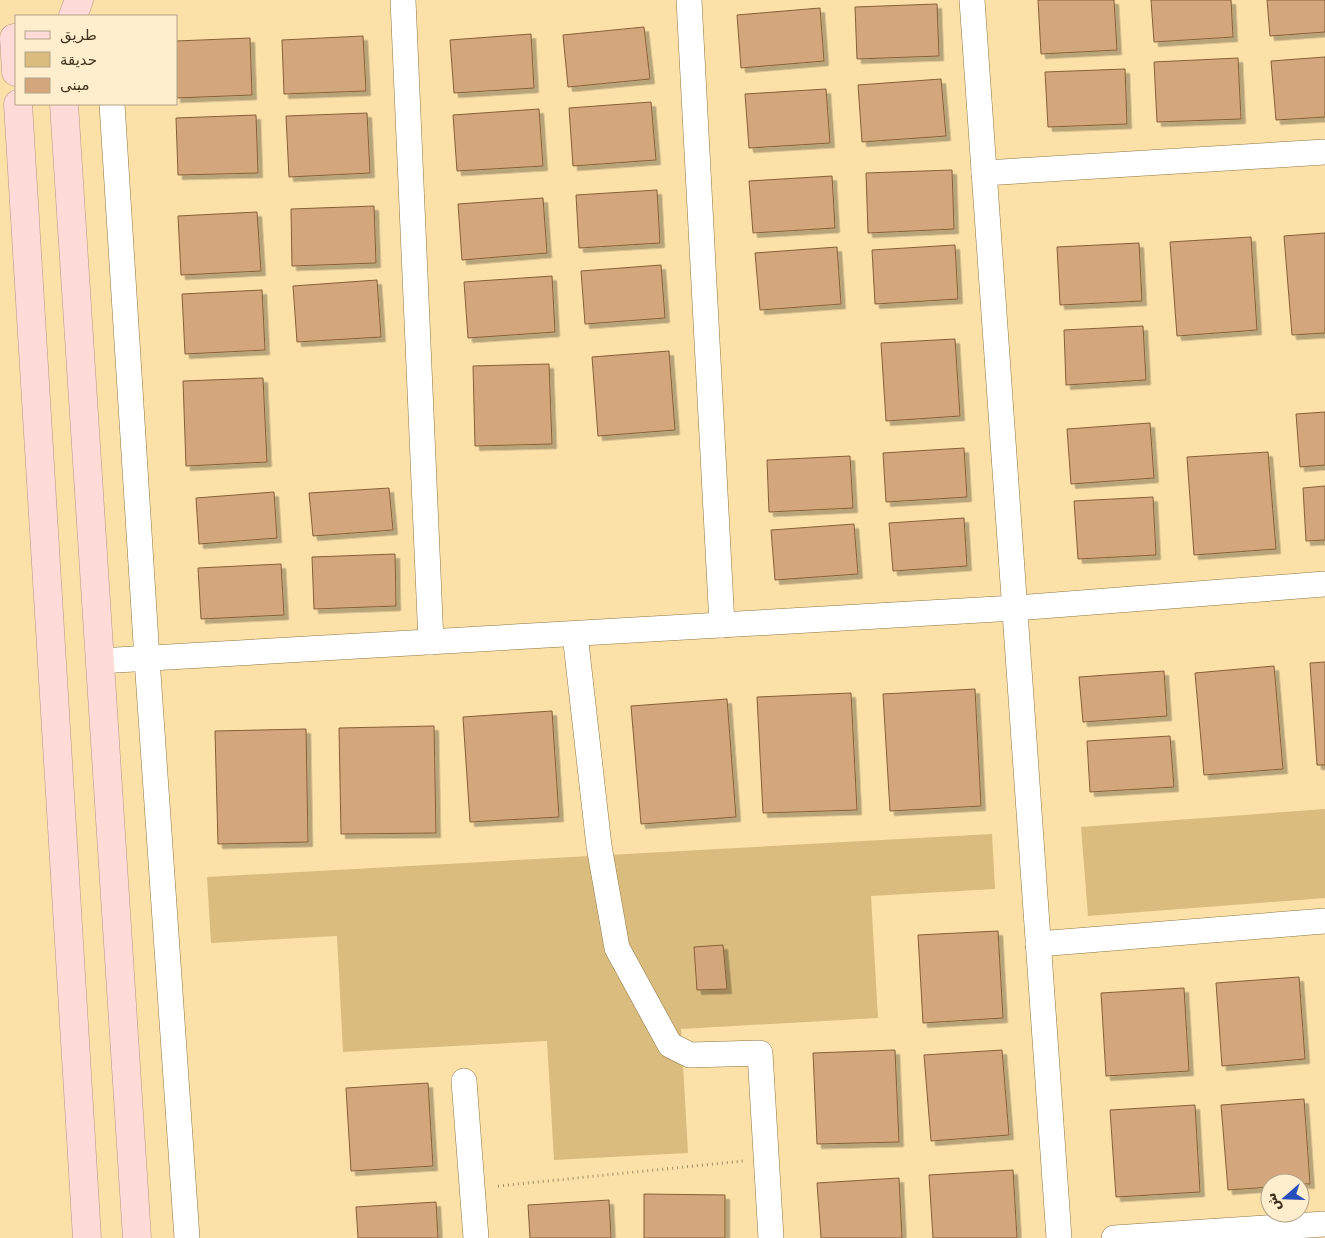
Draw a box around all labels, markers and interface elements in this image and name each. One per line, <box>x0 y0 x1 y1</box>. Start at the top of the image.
legend <box>15 15 178 105</box>
text: طريق <box>60 26 97 44</box>
text: حديقة <box>60 51 97 69</box>
text: مبنى <box>60 76 90 94</box>
north arrow <box>1260 1173 1310 1223</box>
text: ش <box>1262 1191 1284 1214</box>

